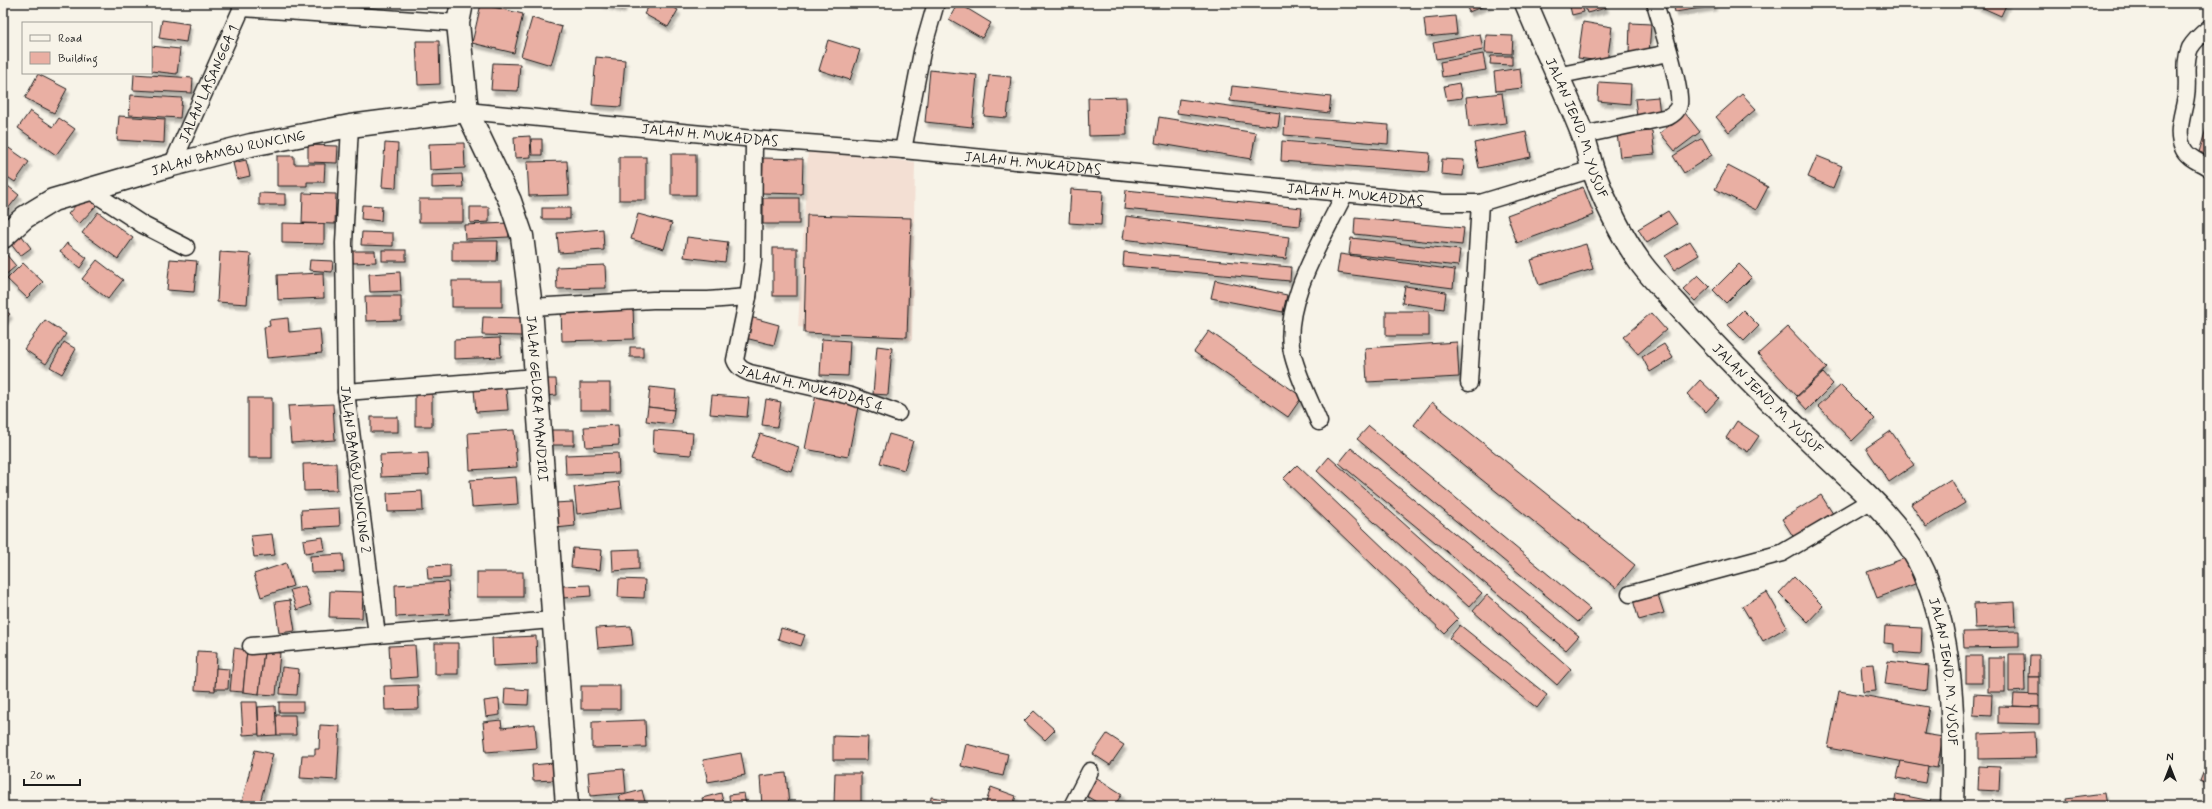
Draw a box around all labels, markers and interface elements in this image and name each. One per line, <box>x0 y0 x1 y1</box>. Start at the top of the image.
legend <box>22 22 152 74</box>
street label: JALAN LASANGGA 1 <box>175 23 243 146</box>
text: Road <box>58 31 82 47</box>
text: Building <box>58 51 98 68</box>
street label: JALAN JEND. M. YUSUF <box>1541 55 1612 202</box>
street label: JALAN H. MUKADDAS <box>640 120 779 151</box>
street label: JALAN BAMBU RUNCING <box>149 127 307 181</box>
street label: JALAN H. MUKADDAS <box>963 148 1102 179</box>
street label: JALAN H. MUKADDAS <box>1286 180 1424 211</box>
street label: JALAN GELORA MANDIRI <box>522 314 552 483</box>
street label: JALAN JEND. M. YUSUF <box>1708 340 1827 459</box>
street label: JALAN H. MUKADDAS 4 <box>734 361 886 417</box>
street label: JALAN BAMBU RUNCING 2 <box>336 385 374 554</box>
street label: JALAN JEND. M. YUSUF <box>1924 595 1961 746</box>
north arrow <box>2150 747 2190 787</box>
text: N <box>2166 751 2174 765</box>
scale bar <box>24 761 80 787</box>
text: 20 m <box>30 768 56 784</box>

